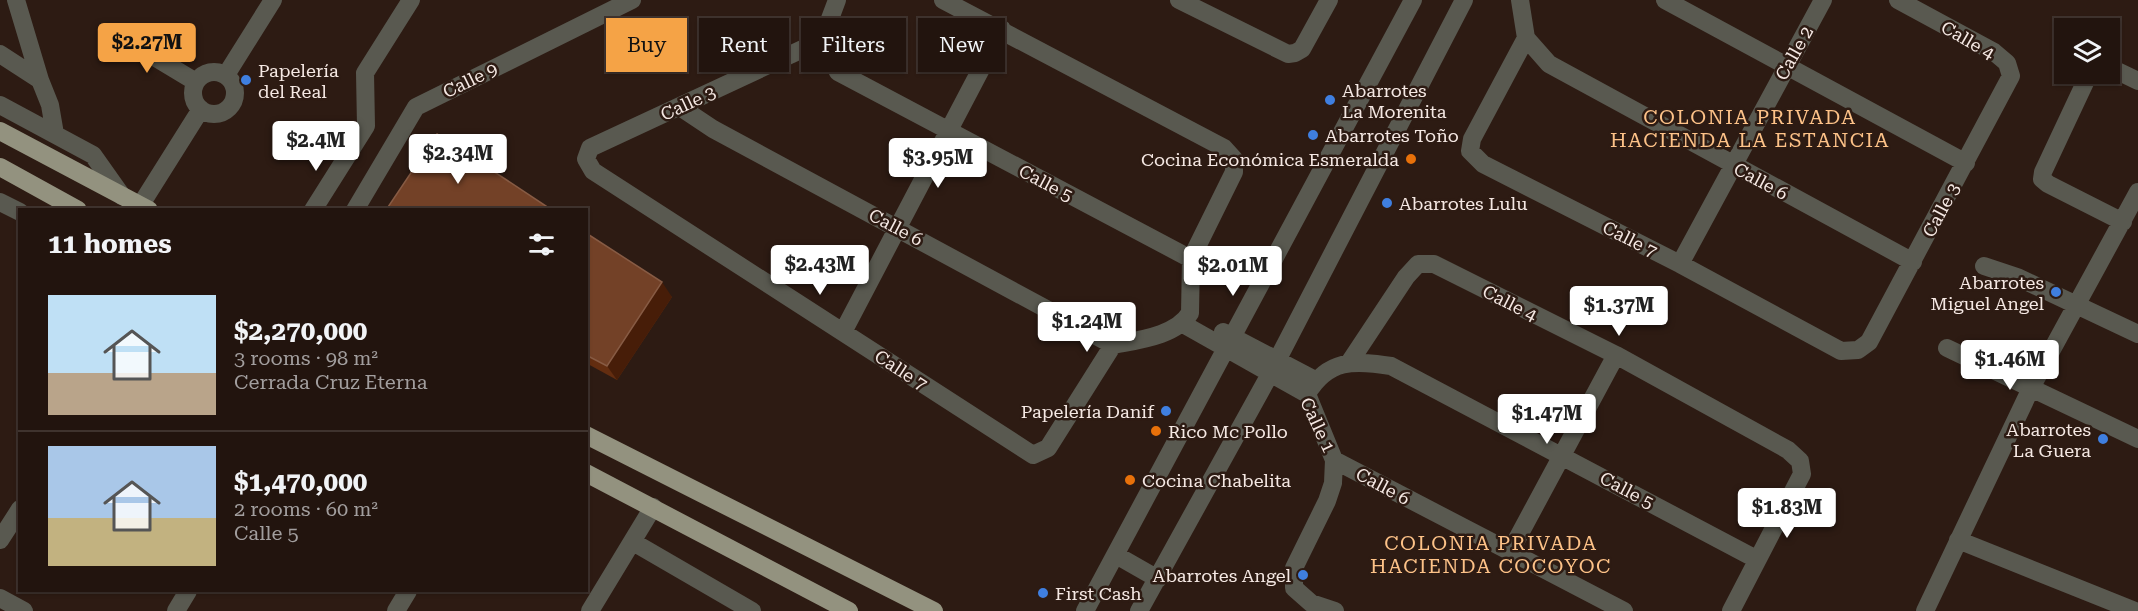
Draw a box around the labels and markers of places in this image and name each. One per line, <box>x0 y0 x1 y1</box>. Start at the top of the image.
pin: $2.27M <box>98 23 196 74</box>
place label: Papelería del Real <box>258 60 339 102</box>
marker: Papelería del Real <box>239 73 253 87</box>
place label: Abarrotes La Morenita <box>1342 80 1447 122</box>
marker: Abarrotes La Morenita <box>1323 93 1337 107</box>
pin: $2.4M <box>274 121 358 172</box>
place label: Abarrotes Toño <box>1325 125 1459 146</box>
marker: Abarrotes Toño <box>1306 128 1320 142</box>
pin: $2.34M <box>409 134 507 185</box>
pin: $3.95M <box>889 138 987 189</box>
place label: Cocina Económica Esmeralda <box>1141 149 1399 170</box>
marker: Cocina Económica Esmeralda <box>1404 152 1418 166</box>
place label: Abarrotes Lulu <box>1399 193 1527 214</box>
marker: Abarrotes Lulu <box>1380 196 1394 210</box>
pin: $2.43M <box>771 245 869 296</box>
pin: $2.01M <box>1184 246 1282 297</box>
place label: Abarrotes Miguel Angel <box>1931 272 2044 314</box>
marker: Abarrotes Miguel Angel <box>2049 285 2063 299</box>
pin: $1.37M <box>1570 286 1668 337</box>
pin: $1.24M <box>1038 302 1136 353</box>
pin: $1.46M <box>1961 340 2059 391</box>
pin: $1.47M <box>1498 394 1596 445</box>
place label: Papelería Danif <box>1021 401 1155 422</box>
marker: Papelería Danif <box>1159 404 1173 418</box>
place label: Abarrotes La Guera <box>2006 419 2091 461</box>
place label: Rico Mc Pollo <box>1168 421 1288 442</box>
marker: Rico Mc Pollo <box>1149 424 1163 438</box>
marker: Abarrotes La Guera <box>2096 432 2110 446</box>
place label: Cocina Chabelita <box>1142 470 1291 491</box>
marker: Cocina Chabelita <box>1123 473 1137 487</box>
pin: $1.83M <box>1738 488 1836 539</box>
place label: Abarrotes Angel <box>1153 565 1291 586</box>
marker: Abarrotes Angel <box>1296 568 1310 582</box>
place label: First Cash <box>1055 583 1142 604</box>
marker: First Cash <box>1036 586 1050 600</box>

